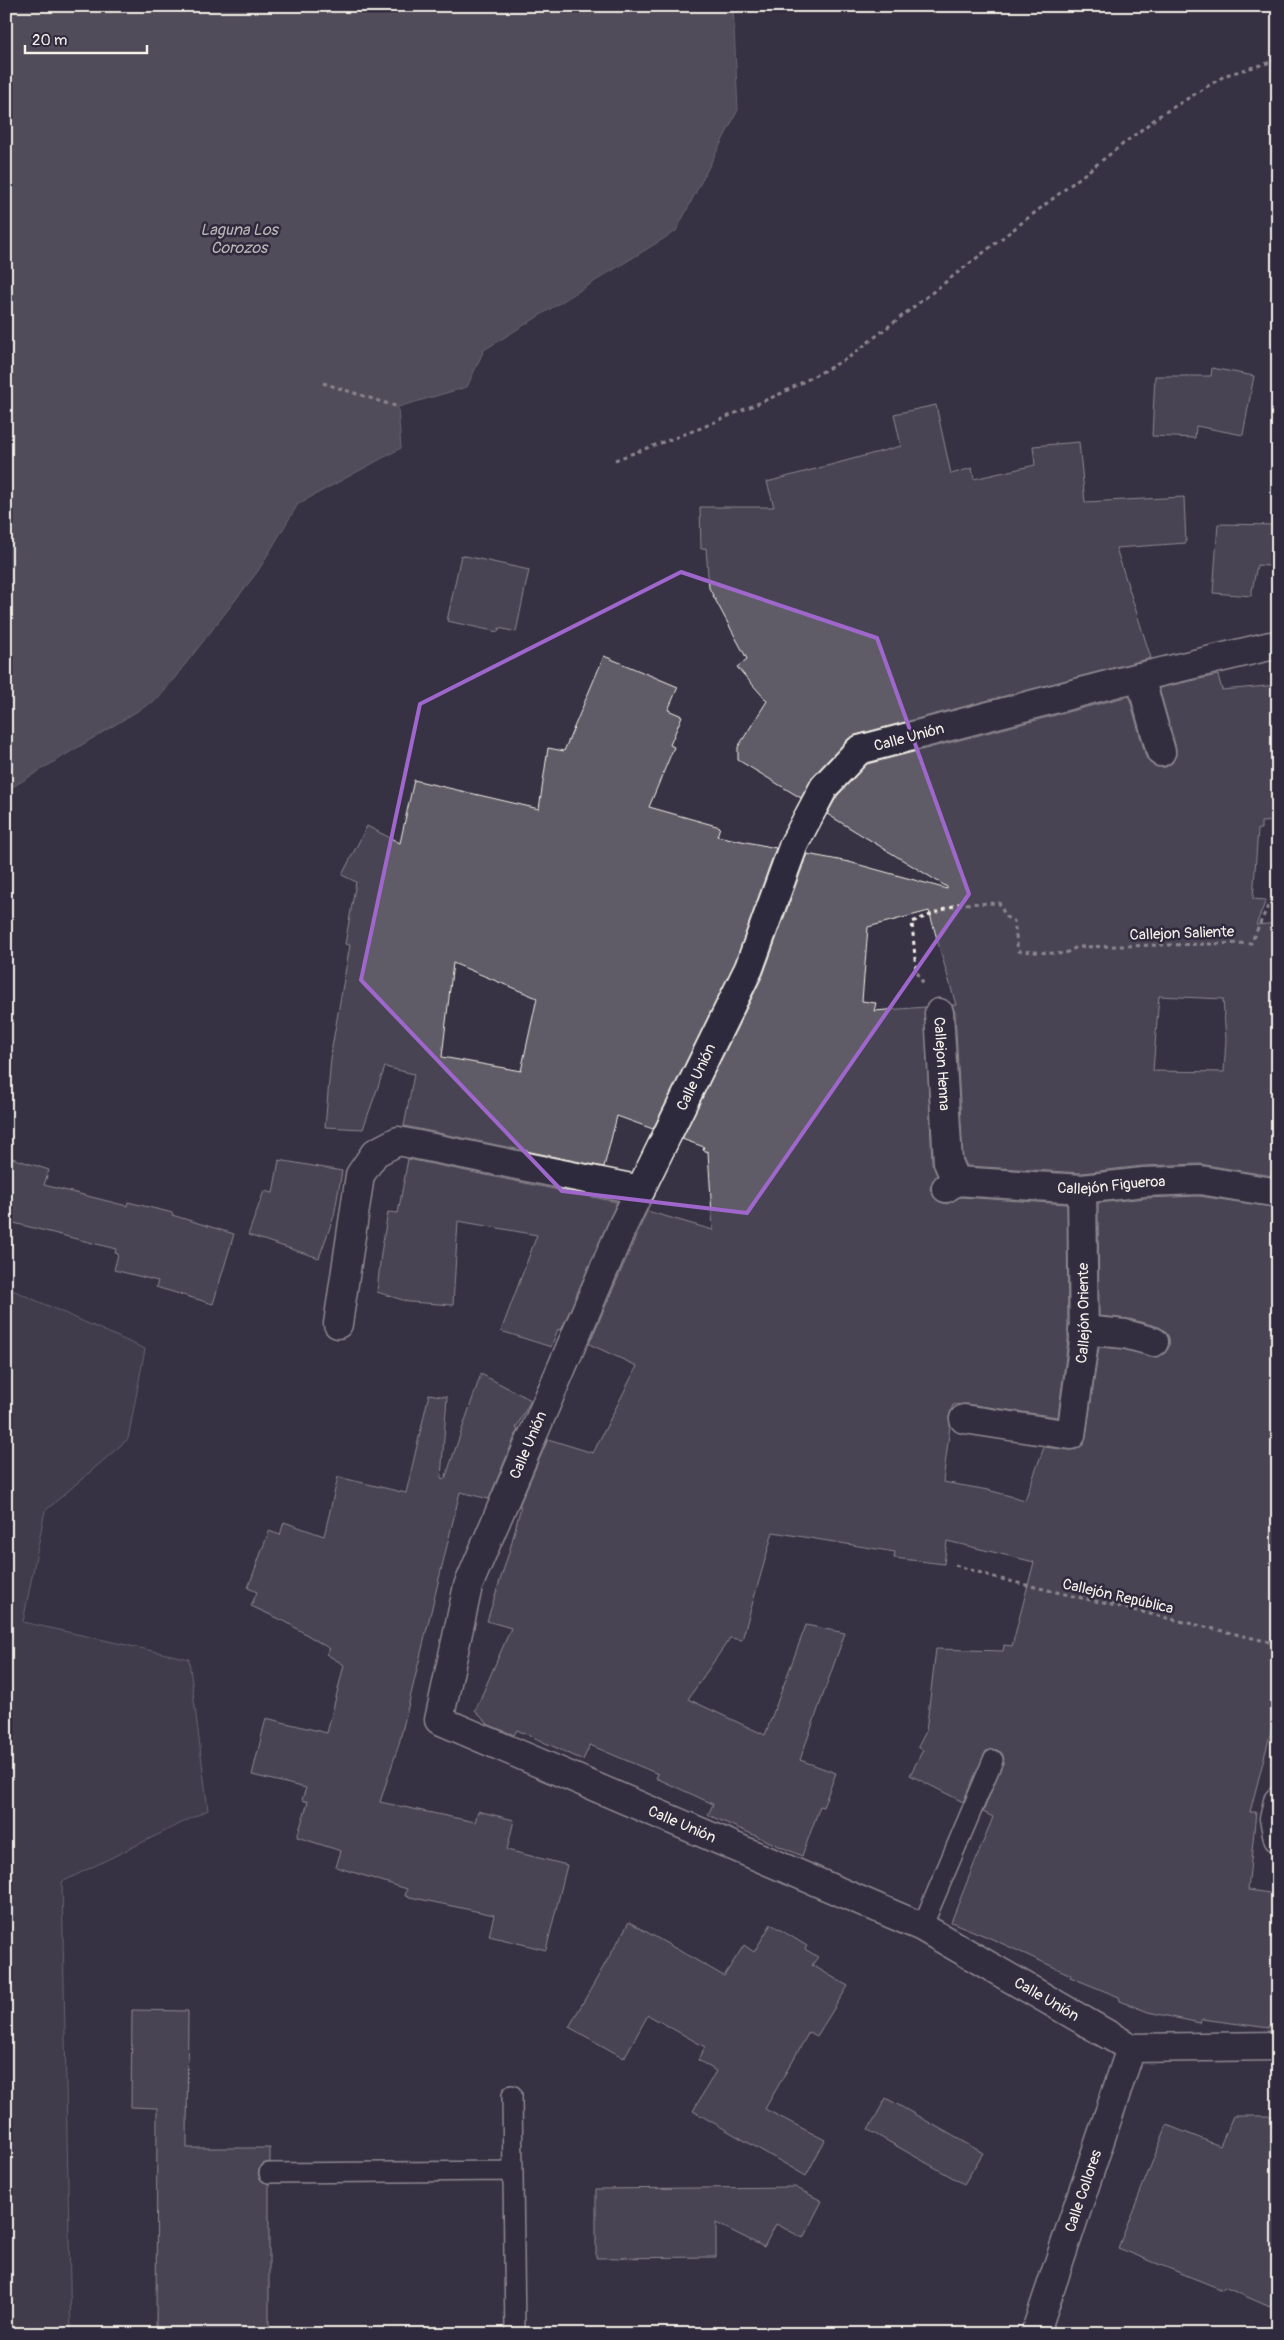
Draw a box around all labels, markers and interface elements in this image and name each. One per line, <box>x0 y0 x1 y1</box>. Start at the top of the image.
scale bar <box>25 22 148 54</box>
text: 20 m <box>32 31 67 50</box>
water label: Laguna Los Corozos <box>200 220 279 258</box>
street label: Calle Unión <box>872 719 946 756</box>
street label: Callejon Saliente <box>1129 922 1235 945</box>
street label: Callejon Henna <box>929 1016 954 1111</box>
street label: Calle Unión <box>673 1041 720 1114</box>
street label: Callejón Figueroa <box>1057 1172 1166 1199</box>
street label: Callejón Oriente <box>1072 1262 1094 1365</box>
street label: Calle Unión <box>506 1408 551 1482</box>
street label: Callejón República <box>1061 1574 1175 1618</box>
street label: Calle Unión <box>645 1802 719 1848</box>
street label: Calle Unión <box>1011 1973 1082 2026</box>
street label: Calle Collores <box>1061 2147 1106 2235</box>

